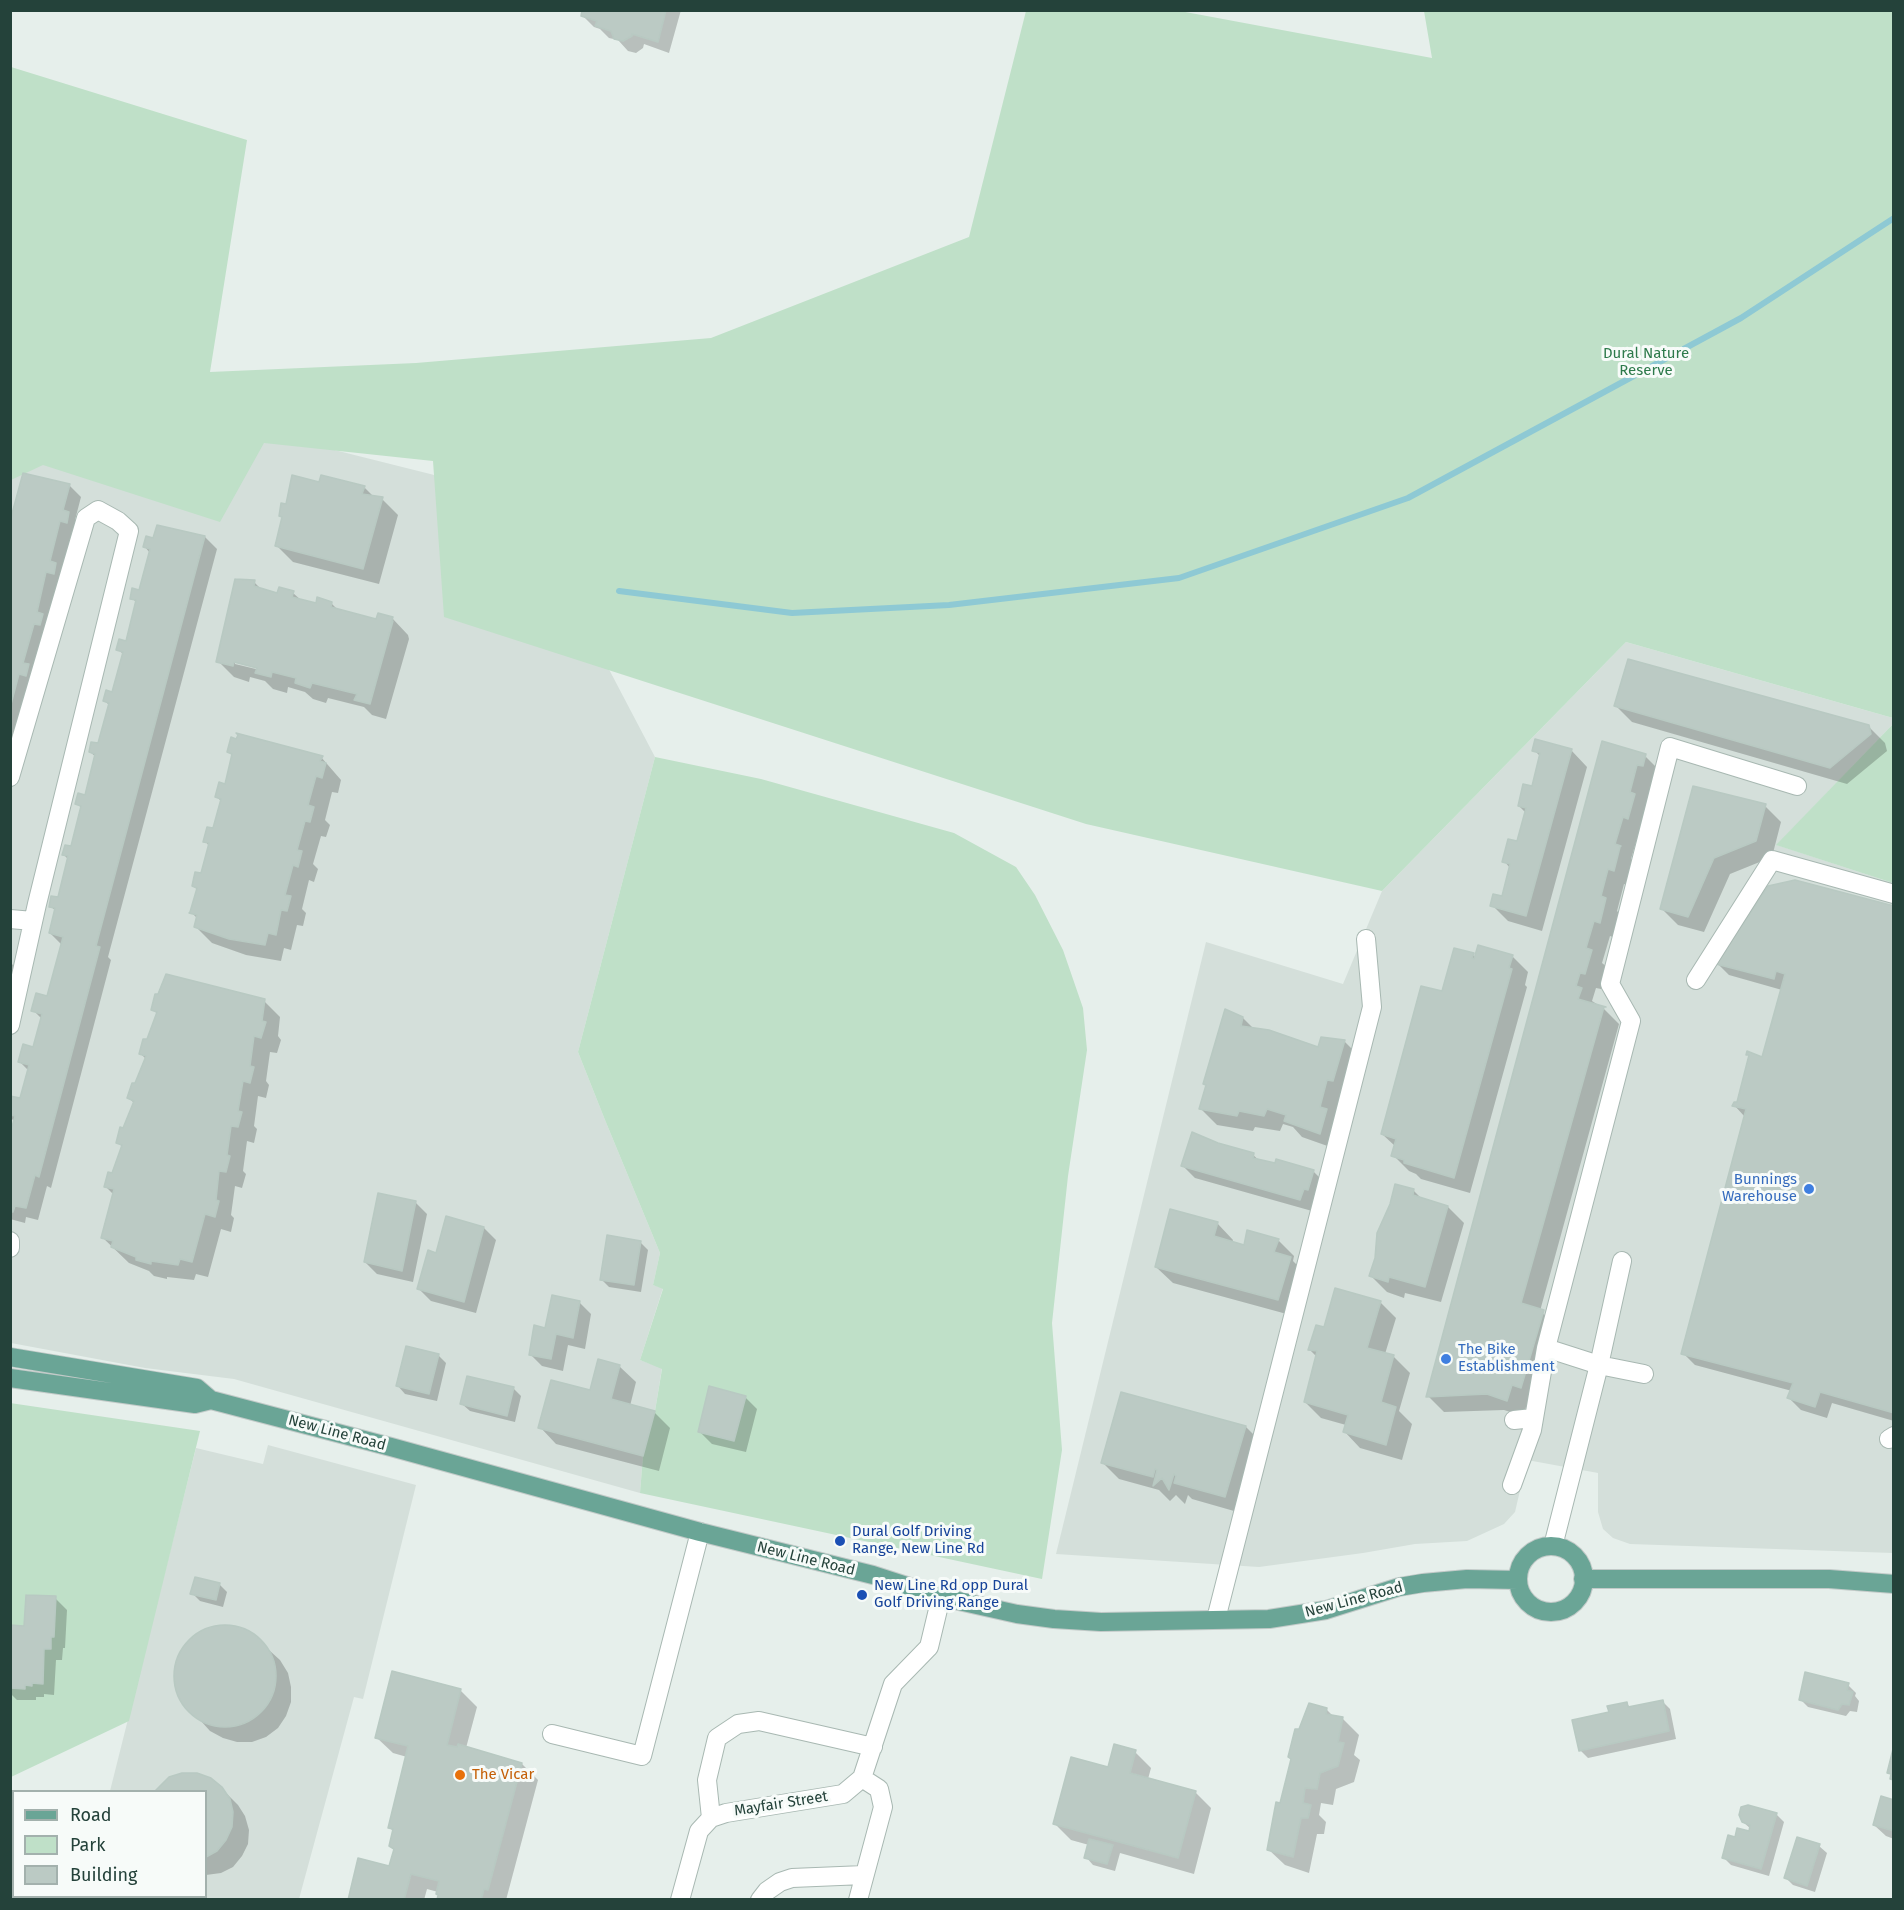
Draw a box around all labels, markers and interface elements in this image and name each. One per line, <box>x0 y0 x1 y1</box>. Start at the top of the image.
park label: Dural Nature Reserve <box>1603 345 1689 380</box>
place label: Bunnings Warehouse <box>1722 1171 1797 1206</box>
marker: Bunnings Warehouse <box>1802 1182 1816 1196</box>
place label: The Bike Establishment <box>1458 1341 1555 1376</box>
marker: The Bike Establishment <box>1439 1352 1453 1366</box>
street label: New Line Road <box>286 1411 388 1455</box>
place label: Dural Golf Driving Range, New Line Rd <box>852 1523 985 1558</box>
marker: Dural Golf Driving Range, New Line Rd <box>833 1534 847 1548</box>
street label: New Line Road <box>755 1538 857 1580</box>
place label: New Line Rd opp Dural Golf Driving Range <box>874 1577 1028 1612</box>
street label: New Line Road <box>1303 1578 1405 1622</box>
marker: New Line Rd opp Dural Golf Driving Range <box>855 1588 869 1602</box>
place label: The Vicar <box>472 1766 534 1784</box>
marker: The Vicar <box>453 1768 467 1782</box>
street label: Mayfair Street <box>733 1788 829 1820</box>
legend <box>12 1790 207 1898</box>
text: Road <box>70 1804 112 1826</box>
text: Park <box>70 1834 105 1856</box>
text: Building <box>70 1864 137 1886</box>

